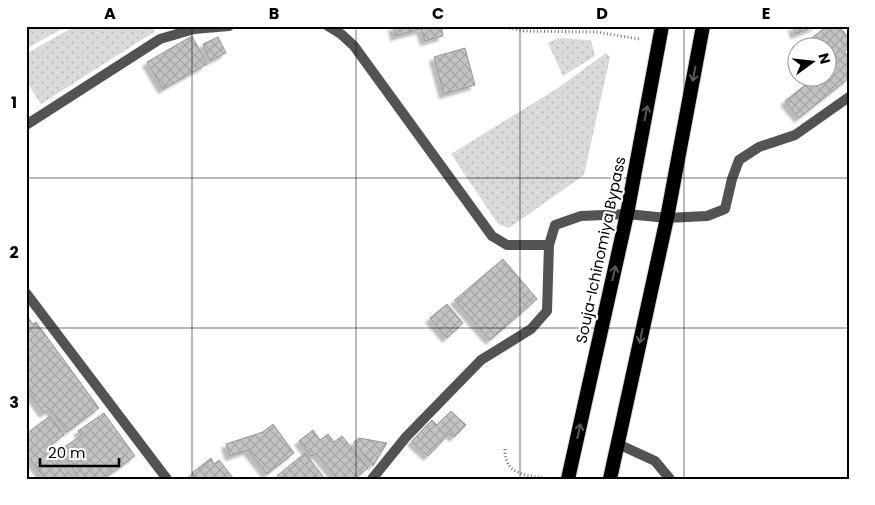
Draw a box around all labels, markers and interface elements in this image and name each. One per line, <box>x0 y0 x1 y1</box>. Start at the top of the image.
text: A <box>104 2 116 25</box>
text: B <box>269 2 279 25</box>
text: C <box>432 2 444 25</box>
text: D <box>596 2 608 25</box>
text: E <box>762 2 770 25</box>
north arrow <box>788 38 838 88</box>
text: N <box>814 51 836 66</box>
one-way arrow <box>688 66 698 82</box>
text: 1 <box>11 91 17 114</box>
one-way arrow <box>641 106 651 122</box>
street label: Souja-Ichinomiya Bypass <box>570 154 631 345</box>
text: 2 <box>9 241 19 264</box>
one-way arrow <box>610 265 619 281</box>
one-way arrow <box>636 328 645 344</box>
text: 3 <box>9 391 19 414</box>
one-way arrow <box>574 424 584 440</box>
scale bar <box>40 435 119 467</box>
text: 20 m <box>48 442 86 463</box>

